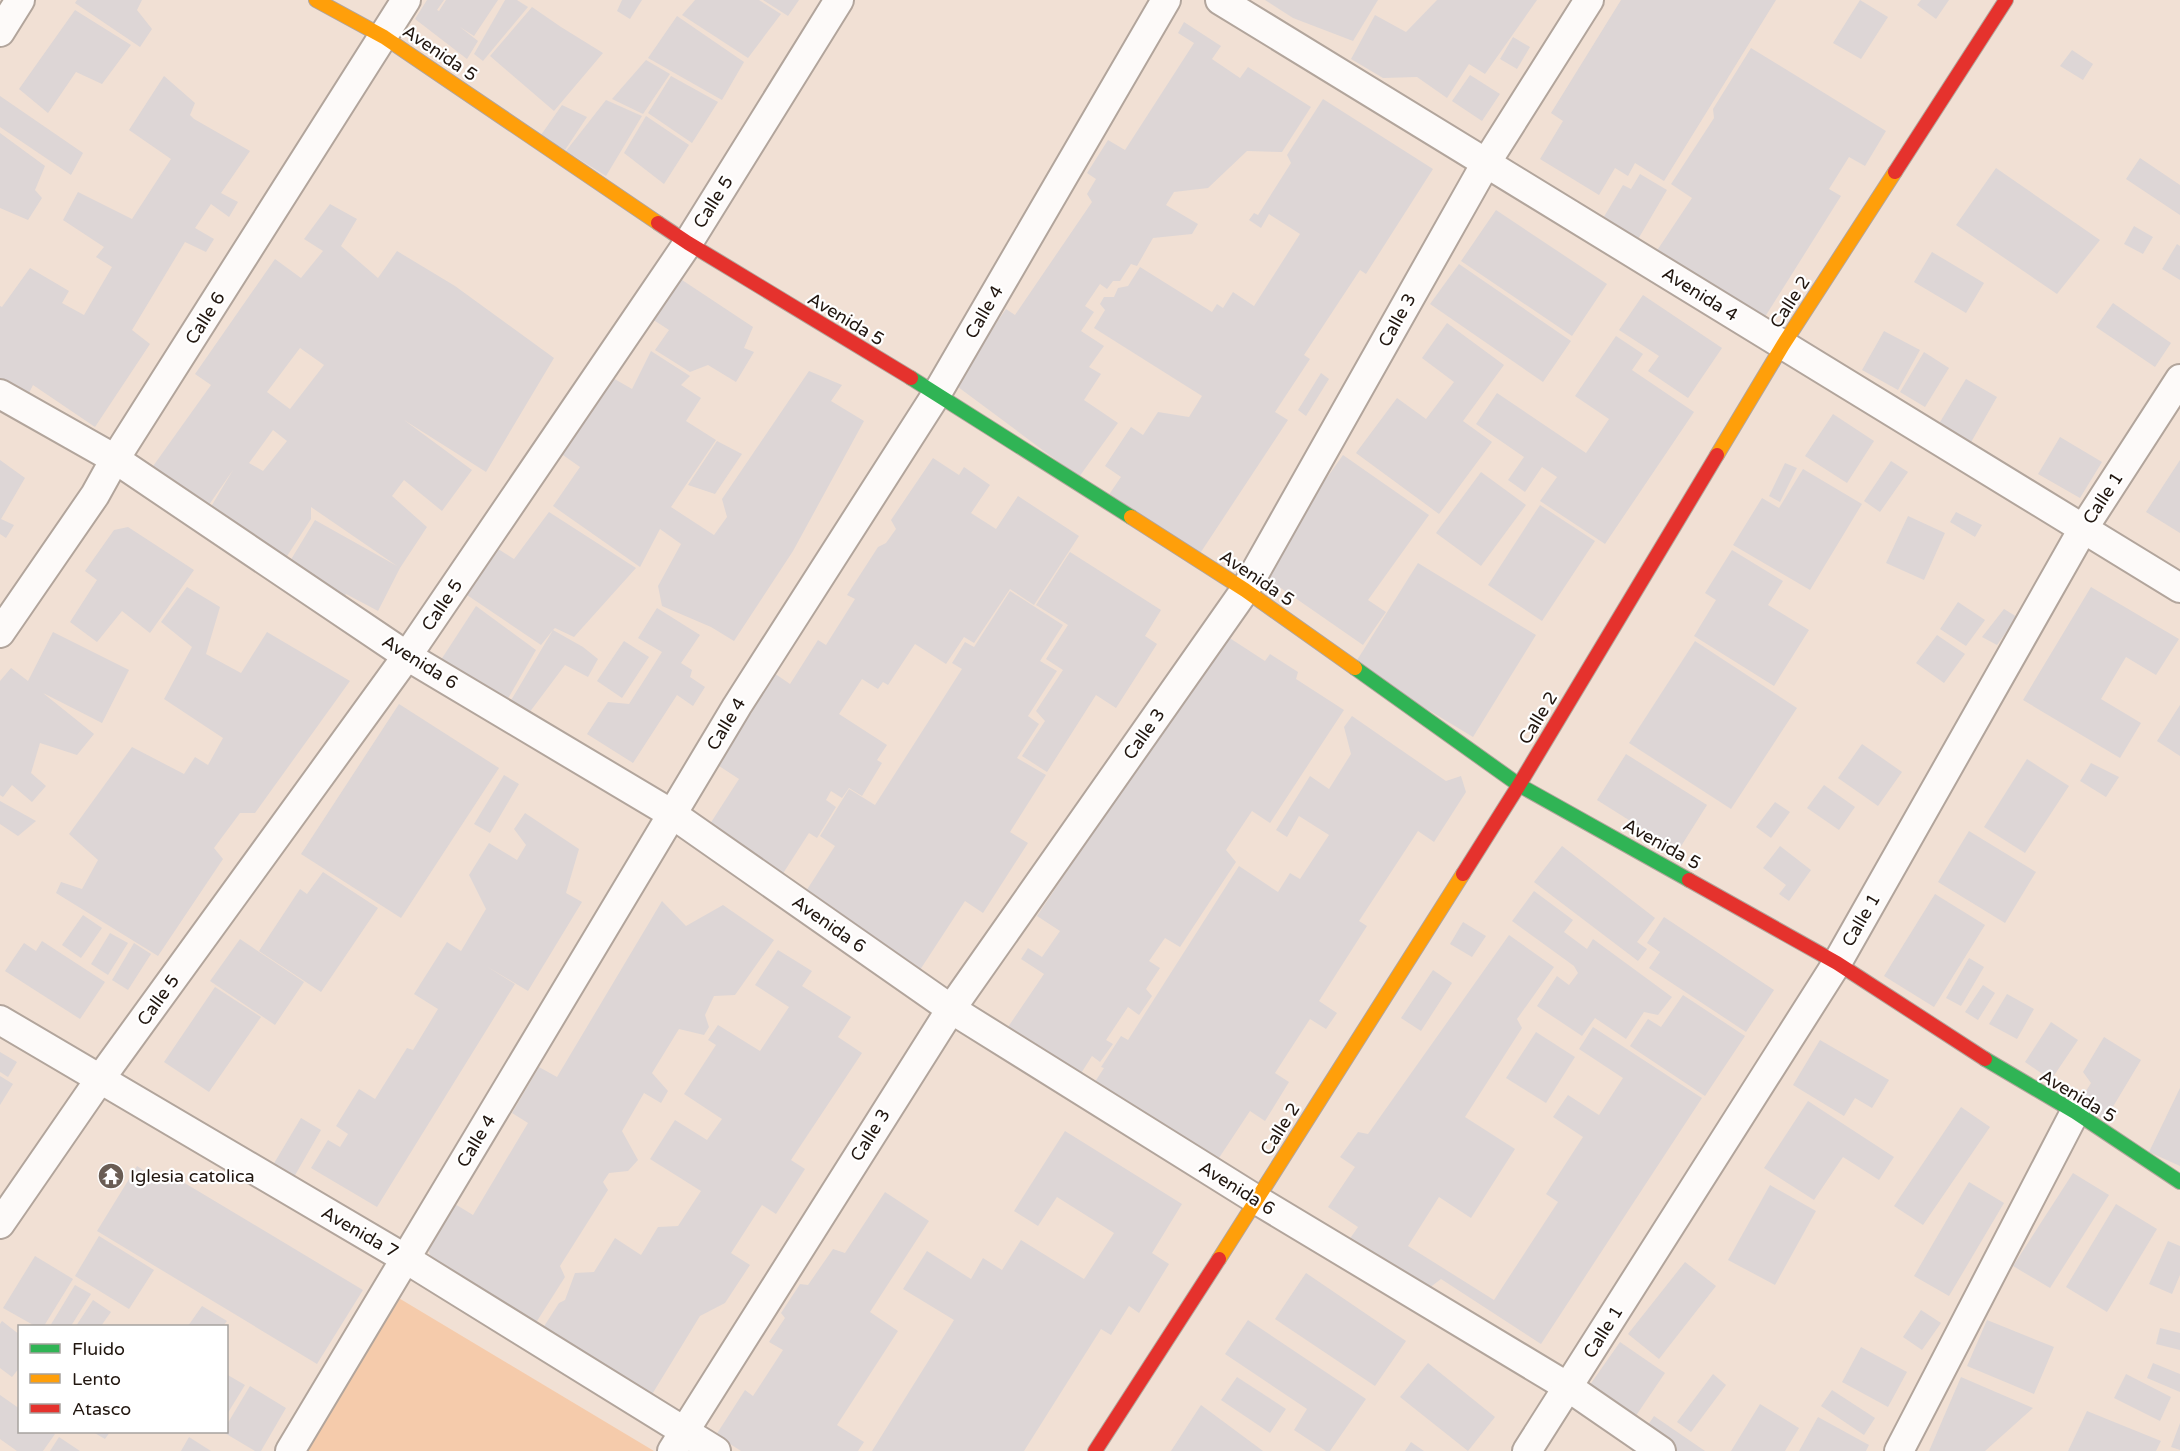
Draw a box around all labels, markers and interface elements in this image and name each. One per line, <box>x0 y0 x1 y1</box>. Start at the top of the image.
street label: Avenida 5 <box>398 20 482 86</box>
street label: Calle 5 <box>688 172 738 232</box>
street label: Avenida 4 <box>1658 262 1742 326</box>
street label: Calle 2 <box>1765 272 1815 332</box>
street label: Calle 4 <box>960 281 1008 343</box>
street label: Calle 6 <box>180 288 230 348</box>
street label: Avenida 5 <box>804 288 888 350</box>
street label: Calle 3 <box>1373 289 1421 351</box>
street label: Calle 1 <box>2078 468 2128 528</box>
street label: Avenida 5 <box>1215 545 1299 611</box>
street label: Calle 5 <box>417 575 467 635</box>
street label: Avenida 6 <box>378 630 462 694</box>
street label: Calle 2 <box>1514 688 1562 748</box>
street label: Calle 4 <box>702 694 750 754</box>
street label: Calle 3 <box>1118 704 1170 764</box>
street label: Avenida 5 <box>1619 814 1705 874</box>
street label: Calle 1 <box>1837 889 1885 951</box>
street label: Avenida 6 <box>788 891 870 957</box>
street label: Calle 5 <box>132 970 184 1030</box>
street label: Avenida 5 <box>2036 1065 2120 1127</box>
street label: Calle 2 <box>1255 1099 1305 1159</box>
street label: Calle 3 <box>845 1105 895 1165</box>
street label: Calle 4 <box>452 1111 500 1171</box>
street label: Avenida 6 <box>1195 1156 1279 1220</box>
temple icon: Iglesia catolica <box>96 1161 126 1191</box>
place label: Iglesia catolica <box>130 1165 255 1187</box>
street label: Avenida 7 <box>318 1201 402 1263</box>
street label: Calle 1 <box>1578 1302 1628 1362</box>
legend <box>18 1325 228 1433</box>
text: Fluido <box>72 1338 125 1360</box>
text: Lento <box>72 1368 121 1390</box>
text: Atasco <box>72 1398 131 1420</box>

